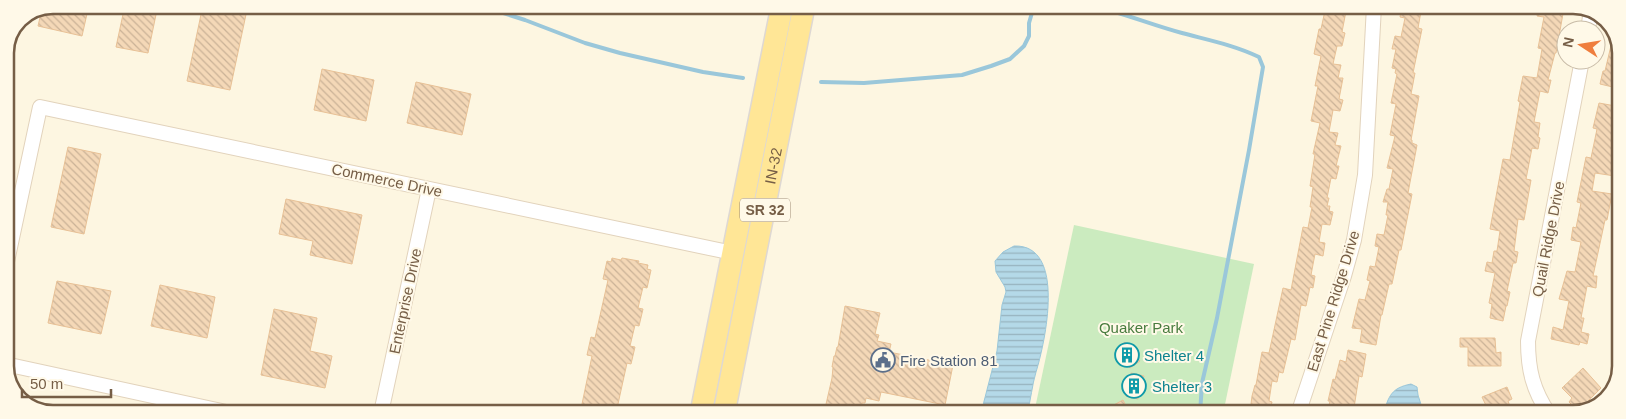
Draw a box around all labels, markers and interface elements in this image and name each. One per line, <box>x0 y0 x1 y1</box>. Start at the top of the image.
north arrow <box>1556 20 1606 70</box>
text: N <box>1559 36 1577 49</box>
street label: IN-32 <box>761 146 784 185</box>
street label: Commerce Drive <box>330 160 444 200</box>
street label: Quail Ridge Drive <box>1528 180 1568 298</box>
road number: SR 32 <box>740 198 790 222</box>
street label: East Pine Ridge Drive <box>1303 228 1363 374</box>
street label: Enterprise Drive <box>386 247 424 355</box>
park label: Quaker Park <box>1099 319 1184 336</box>
building icon: Shelter 4 <box>1114 342 1140 368</box>
public building icon: Fire Station 81 <box>870 347 896 373</box>
place label: Shelter 4 <box>1144 347 1204 364</box>
place label: Fire Station 81 <box>900 352 998 369</box>
scale bar <box>22 366 111 398</box>
building icon: Shelter 3 <box>1121 373 1147 399</box>
text: 50 m <box>30 375 63 392</box>
place label: Shelter 3 <box>1152 378 1212 395</box>

